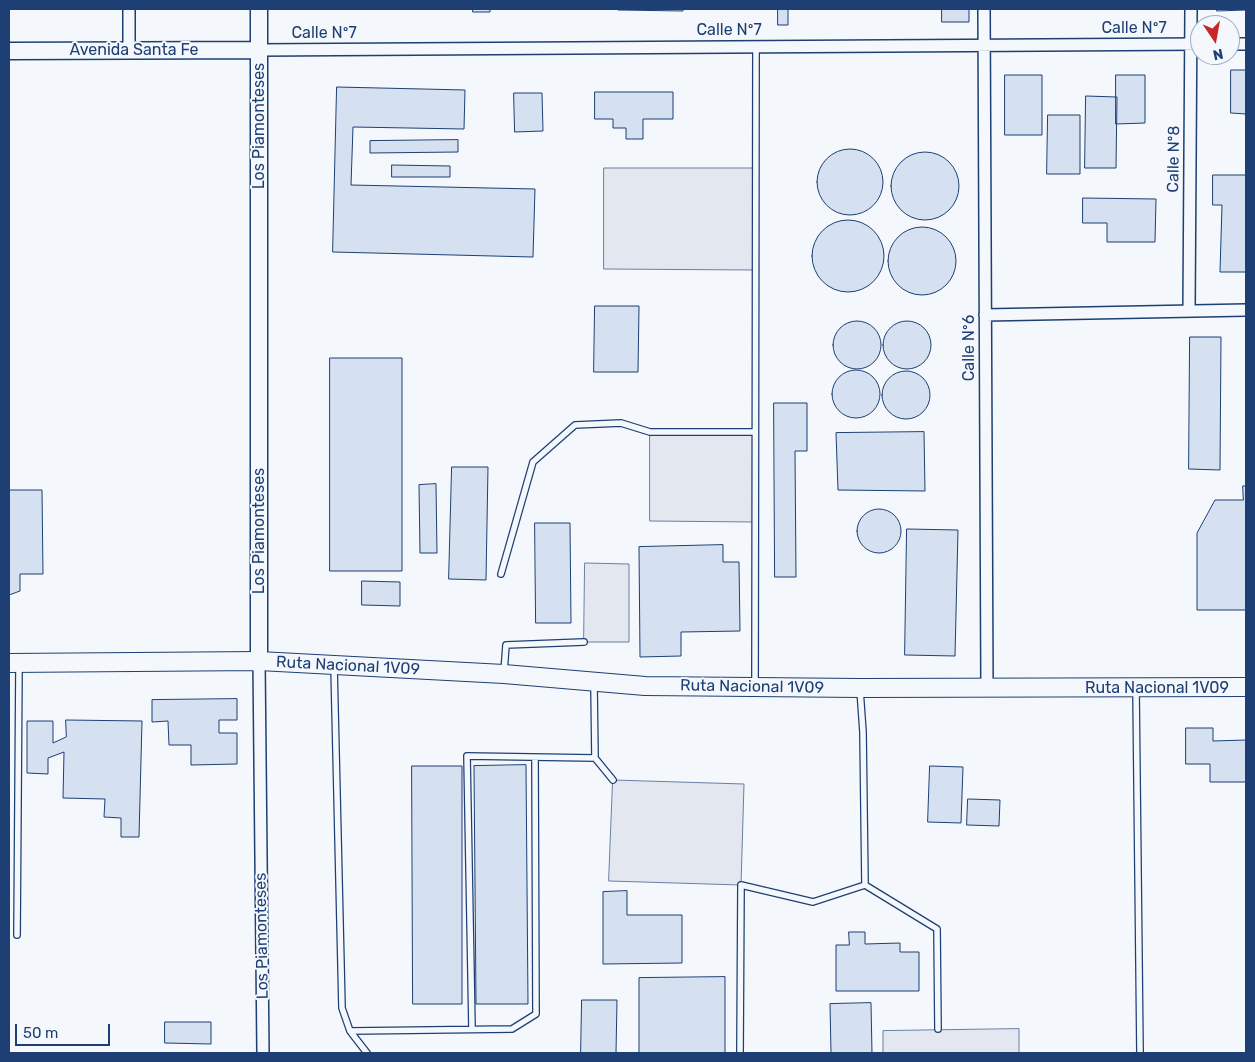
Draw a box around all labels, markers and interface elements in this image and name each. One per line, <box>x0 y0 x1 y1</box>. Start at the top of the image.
north arrow <box>1190 15 1240 65</box>
street label: Calle Nº7 <box>1101 18 1167 38</box>
street label: Calle Nº7 <box>696 20 762 40</box>
street label: Calle Nº7 <box>291 23 357 43</box>
street label: Avenida Santa Fe <box>69 40 199 60</box>
text: N <box>1211 45 1225 64</box>
street label: Los Piamonteses <box>249 63 269 189</box>
street label: Calle Nº8 <box>1164 125 1184 193</box>
street label: Calle Nº6 <box>959 315 979 381</box>
street label: Los Piamonteses <box>249 468 269 594</box>
street label: Ruta Nacional 1V09 <box>276 653 420 679</box>
street label: Ruta Nacional 1V09 <box>680 676 824 698</box>
street label: Ruta Nacional 1V09 <box>1085 678 1229 698</box>
street label: Los Piamonteses <box>251 873 273 999</box>
scale bar <box>18 1014 112 1046</box>
text: 50 m <box>23 1024 58 1042</box>

